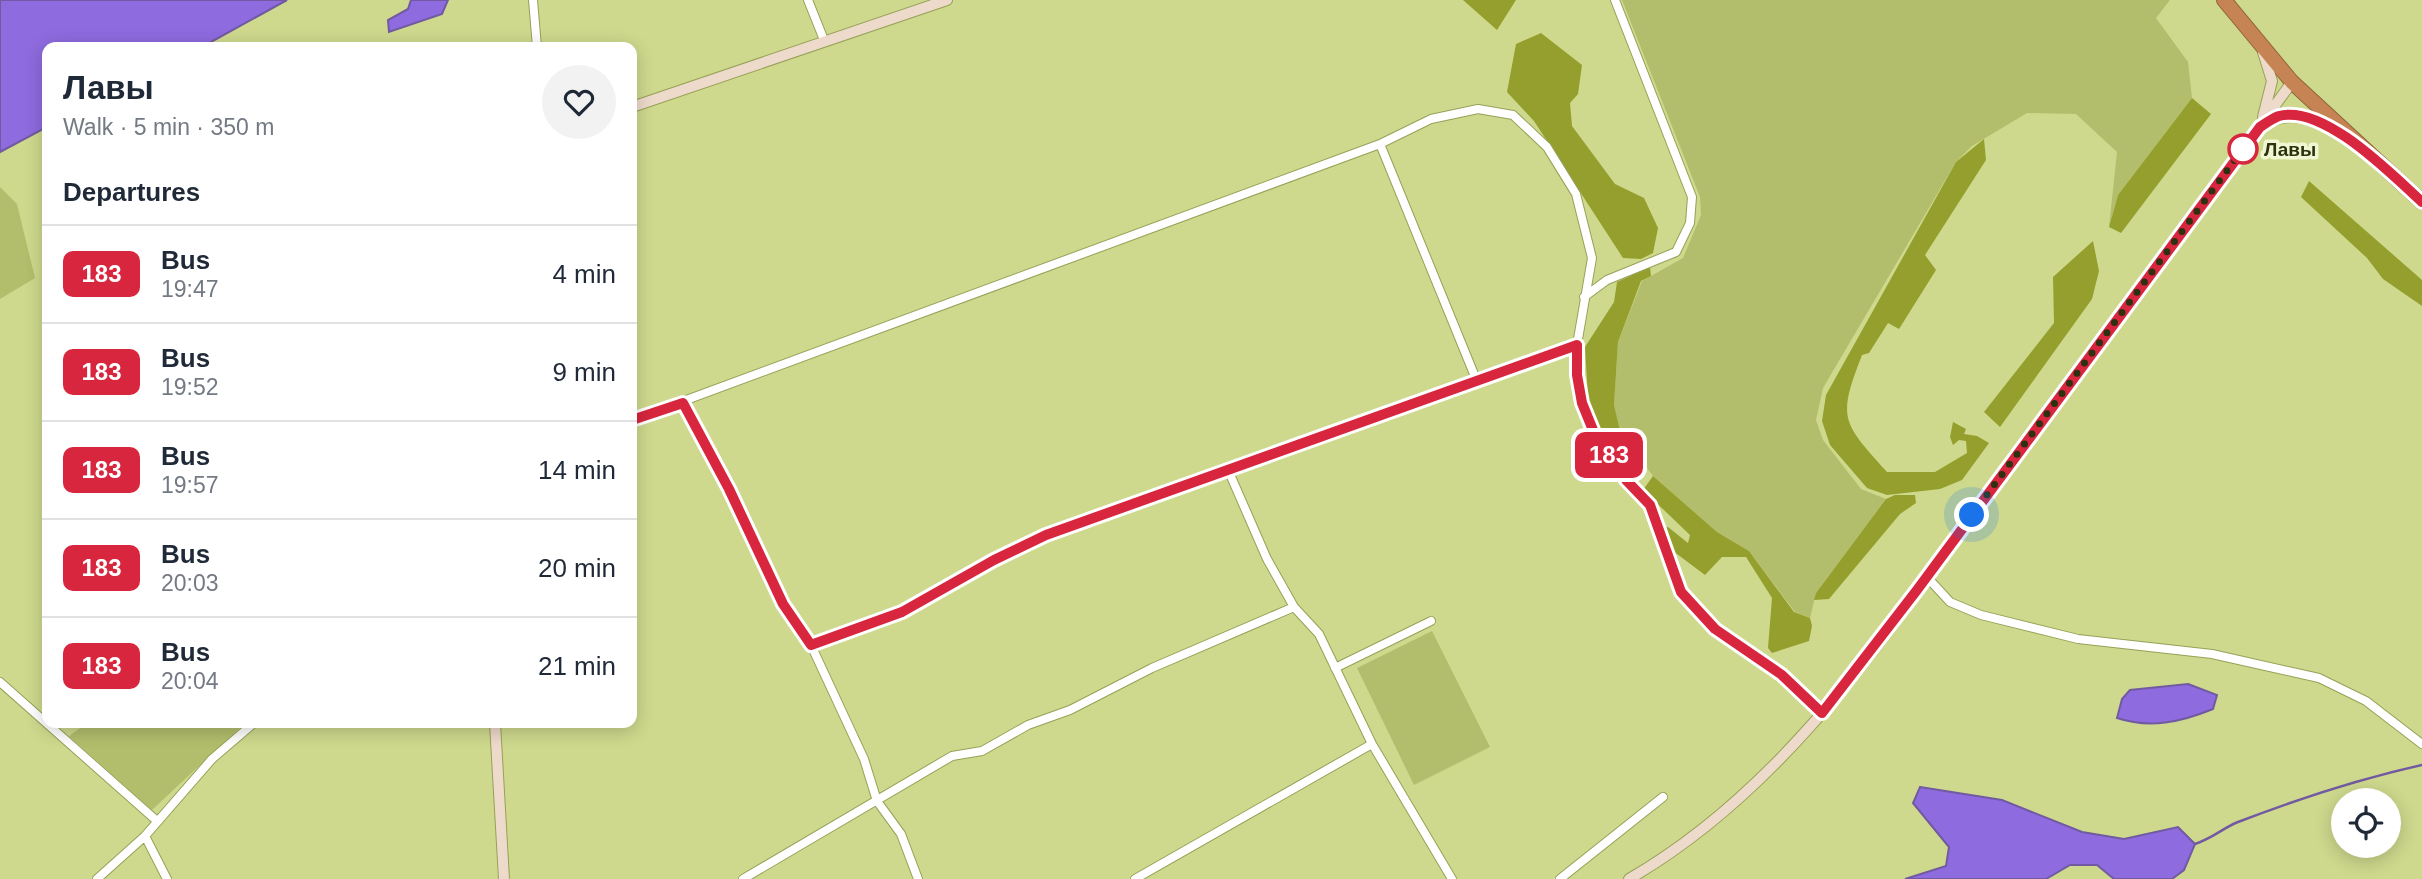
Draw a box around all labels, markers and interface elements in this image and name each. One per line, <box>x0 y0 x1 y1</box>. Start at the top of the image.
button: heart <box>542 65 616 139</box>
text: Лавы <box>63 69 154 106</box>
text: Walk · 5 min · 350 m <box>63 114 274 140</box>
marker: Лавы <box>2228 134 2258 164</box>
place label: Лавы <box>2264 139 2316 160</box>
text: Departures <box>63 177 200 207</box>
text: Bus <box>161 245 210 275</box>
text: 4 min <box>552 259 616 289</box>
text: 183 <box>81 260 122 287</box>
text: 19:47 <box>161 276 219 302</box>
text: Bus <box>161 343 210 373</box>
text: 9 min <box>552 357 616 387</box>
text: 183 <box>81 358 122 385</box>
text: 19:52 <box>161 374 219 400</box>
line badge: 183 <box>1569 432 1649 478</box>
text: Bus <box>161 441 210 471</box>
text: 183 <box>1589 441 1629 468</box>
text: 14 min <box>538 455 616 485</box>
text: 183 <box>81 456 122 483</box>
text: 19:57 <box>161 472 219 498</box>
your location <box>1954 497 1989 532</box>
text: Bus <box>161 539 210 569</box>
text: 20 min <box>538 553 616 583</box>
text: 183 <box>81 554 122 581</box>
text: 20:03 <box>161 570 219 596</box>
text: Bus <box>161 637 210 667</box>
text: 21 min <box>538 651 616 681</box>
text: 183 <box>81 652 122 679</box>
text: 20:04 <box>161 668 219 694</box>
map controls <box>2331 788 2401 858</box>
button: locate <box>2331 788 2401 858</box>

